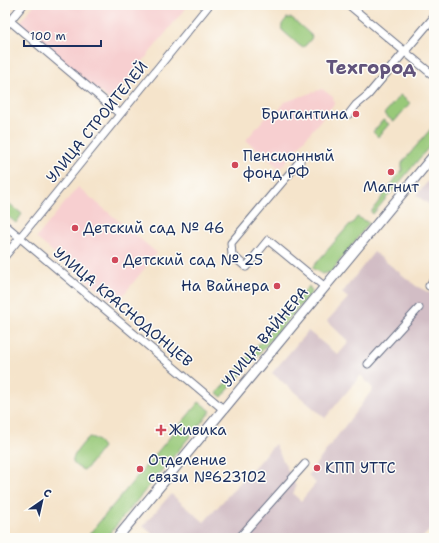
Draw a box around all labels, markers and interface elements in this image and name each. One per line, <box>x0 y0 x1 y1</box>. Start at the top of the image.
scale bar <box>24 22 101 48</box>
text: 100 m <box>30 28 66 44</box>
district label: Техгород <box>326 55 417 80</box>
street label: УЛИЦА СТРОИТЕЛЕЙ <box>41 56 152 187</box>
place label: Бригантина <box>261 104 349 124</box>
marker: Бригантина <box>351 109 361 119</box>
place label: Пенсионный фонд РФ <box>243 146 335 183</box>
marker: Пенсионный фонд РФ <box>230 160 240 170</box>
marker: Магнит <box>386 167 396 177</box>
place label: Магнит <box>363 177 419 197</box>
place label: Детский сад № 46 <box>83 218 225 238</box>
marker: Детский сад № 46 <box>70 223 80 233</box>
street label: УЛИЦА КРАСНОДОНЦЕВ <box>49 243 197 371</box>
place label: Детский сад № 25 <box>123 250 263 270</box>
marker: Детский сад № 25 <box>110 255 120 265</box>
place label: На Вайнера <box>181 276 270 296</box>
marker: На Вайнера <box>272 281 282 291</box>
street label: УЛИЦА ВАЙНЕРА <box>216 282 313 391</box>
place label: Живика <box>169 420 227 440</box>
marker: Живика <box>156 425 166 435</box>
place label: Отделение связи №623102 <box>148 450 267 487</box>
place label: КПП УТТС <box>325 458 396 478</box>
marker: КПП УТТС <box>312 463 322 473</box>
marker: Отделение связи №623102 <box>135 464 145 474</box>
north arrow <box>22 481 62 521</box>
text: С <box>40 485 55 501</box>

